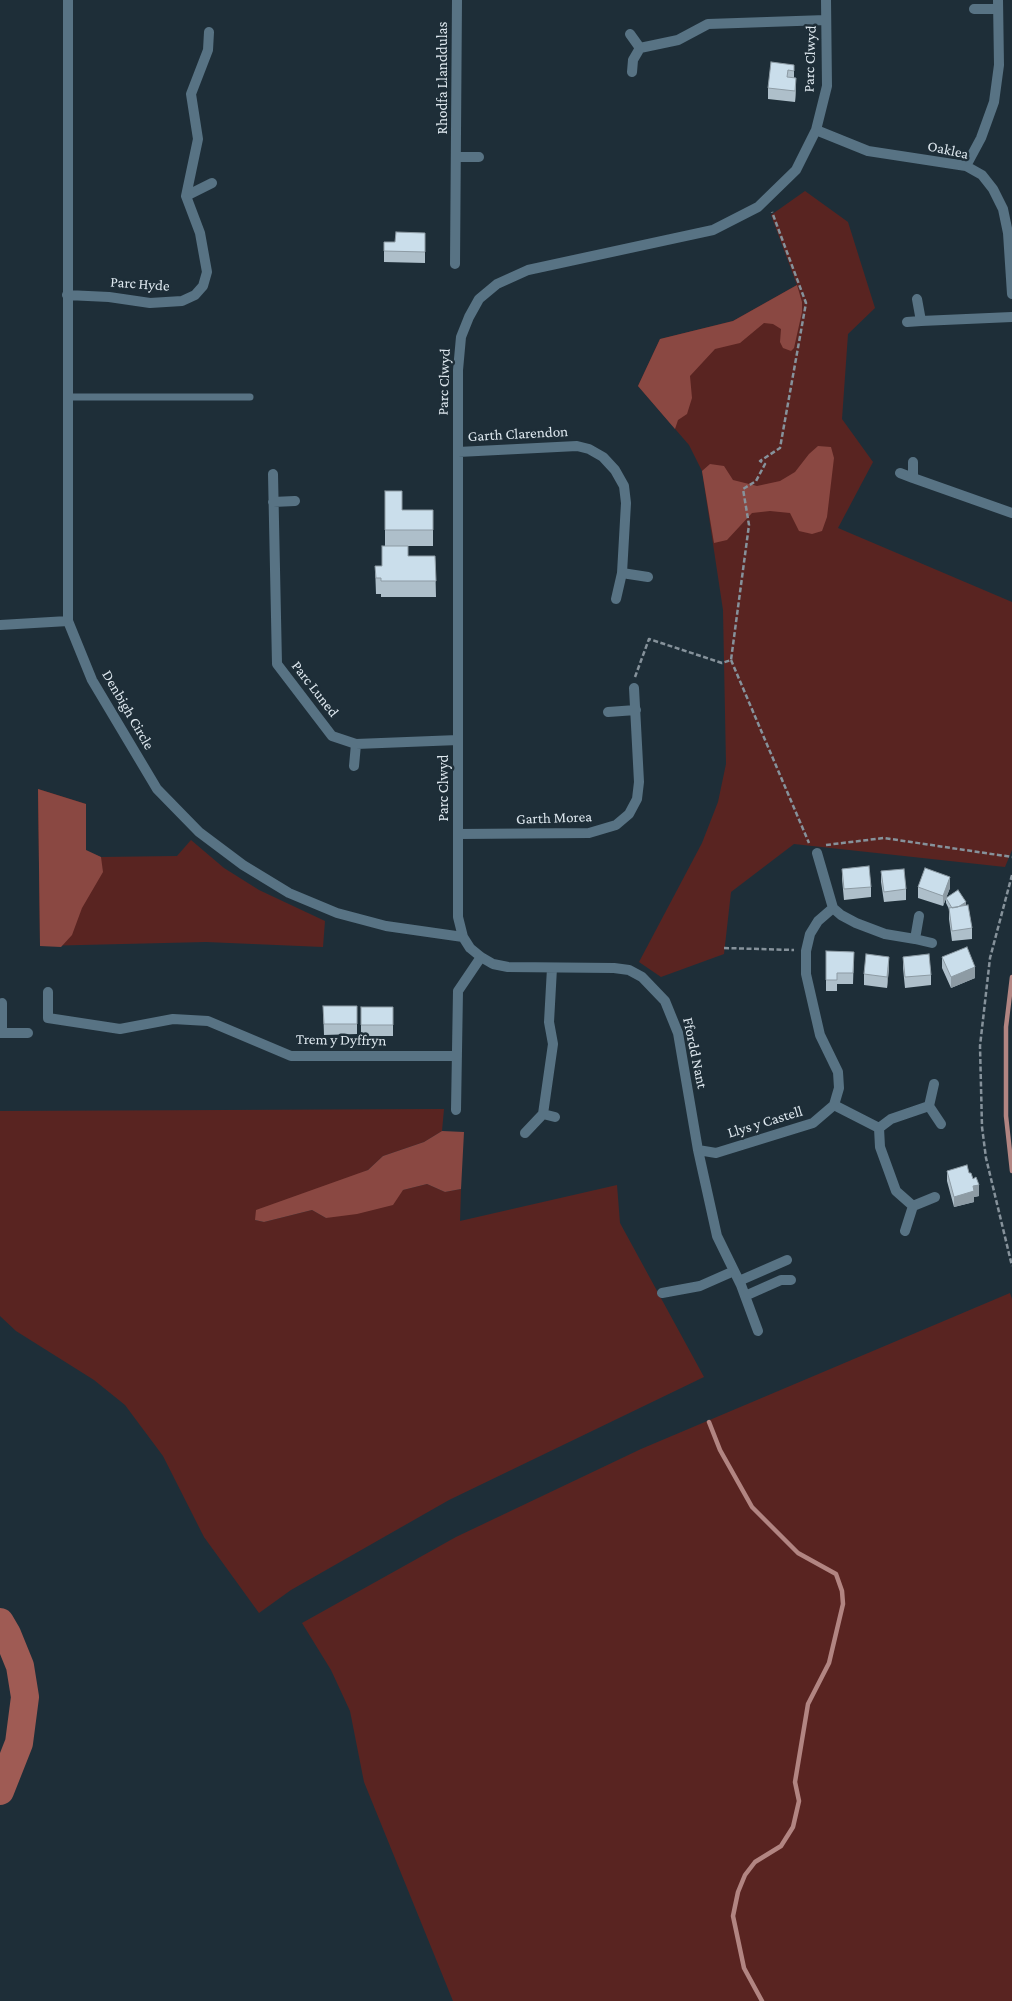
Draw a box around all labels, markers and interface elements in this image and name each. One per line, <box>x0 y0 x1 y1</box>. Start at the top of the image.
street label: Rhodfa Llanddulas <box>433 22 451 134</box>
street label: Parc Clwyd <box>800 25 820 93</box>
street label: Oaklea <box>926 137 970 163</box>
street label: Parc Hyde <box>110 273 170 295</box>
street label: Parc Clwyd <box>434 348 454 416</box>
street label: Garth Clarendon <box>467 422 569 446</box>
street label: Parc Luned <box>288 657 342 721</box>
street label: Denbigh Circle <box>98 667 158 753</box>
street label: Parc Clwyd <box>434 755 452 821</box>
street label: Garth Morea <box>516 808 592 828</box>
street label: Ffordd Nant <box>679 1016 711 1090</box>
street label: Trem y Dyffryn <box>296 1030 386 1050</box>
street label: Llys y Castell <box>725 1102 805 1142</box>

